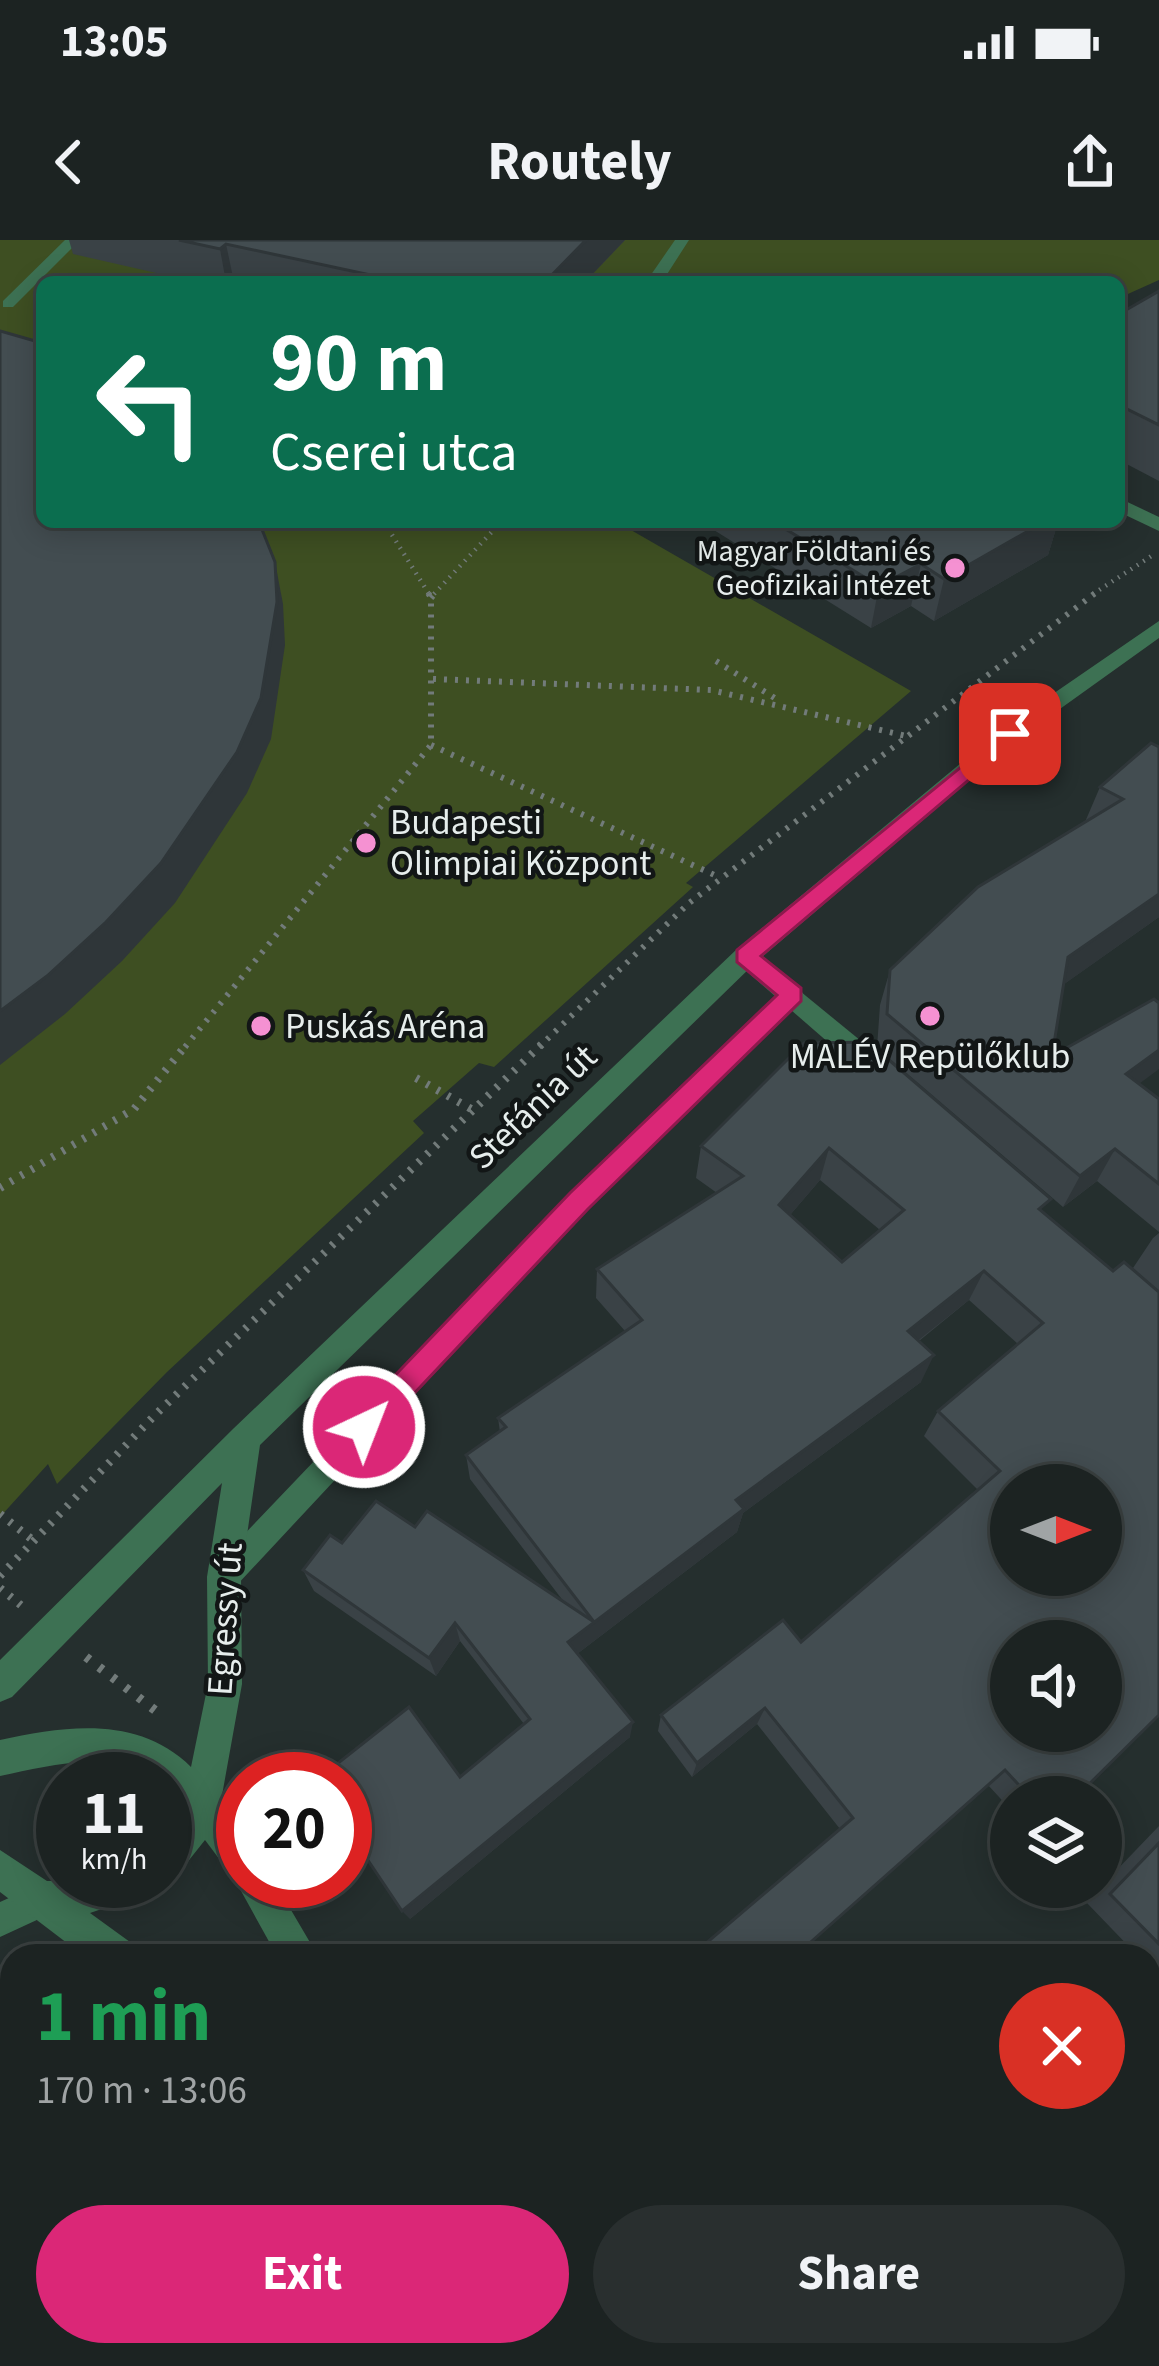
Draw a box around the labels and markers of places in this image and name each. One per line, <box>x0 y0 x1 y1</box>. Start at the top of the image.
place label: Magyar Földtani és Geofizikai Intézet <box>697 530 931 607</box>
marker: Magyar Földtani és Geofizikai Intézet <box>942 555 968 581</box>
pin <box>959 683 1061 785</box>
place label: Budapesti Olimpiai Központ <box>390 797 651 889</box>
marker: Budapesti Olimpiai Központ <box>353 830 379 856</box>
place label: Puskás Aréna <box>285 1001 485 1052</box>
marker: MALÉV Repülőklub <box>917 1003 943 1029</box>
marker: Puskás Aréna <box>248 1013 274 1039</box>
place label: MALÉV Repülőklub <box>790 1031 1070 1082</box>

